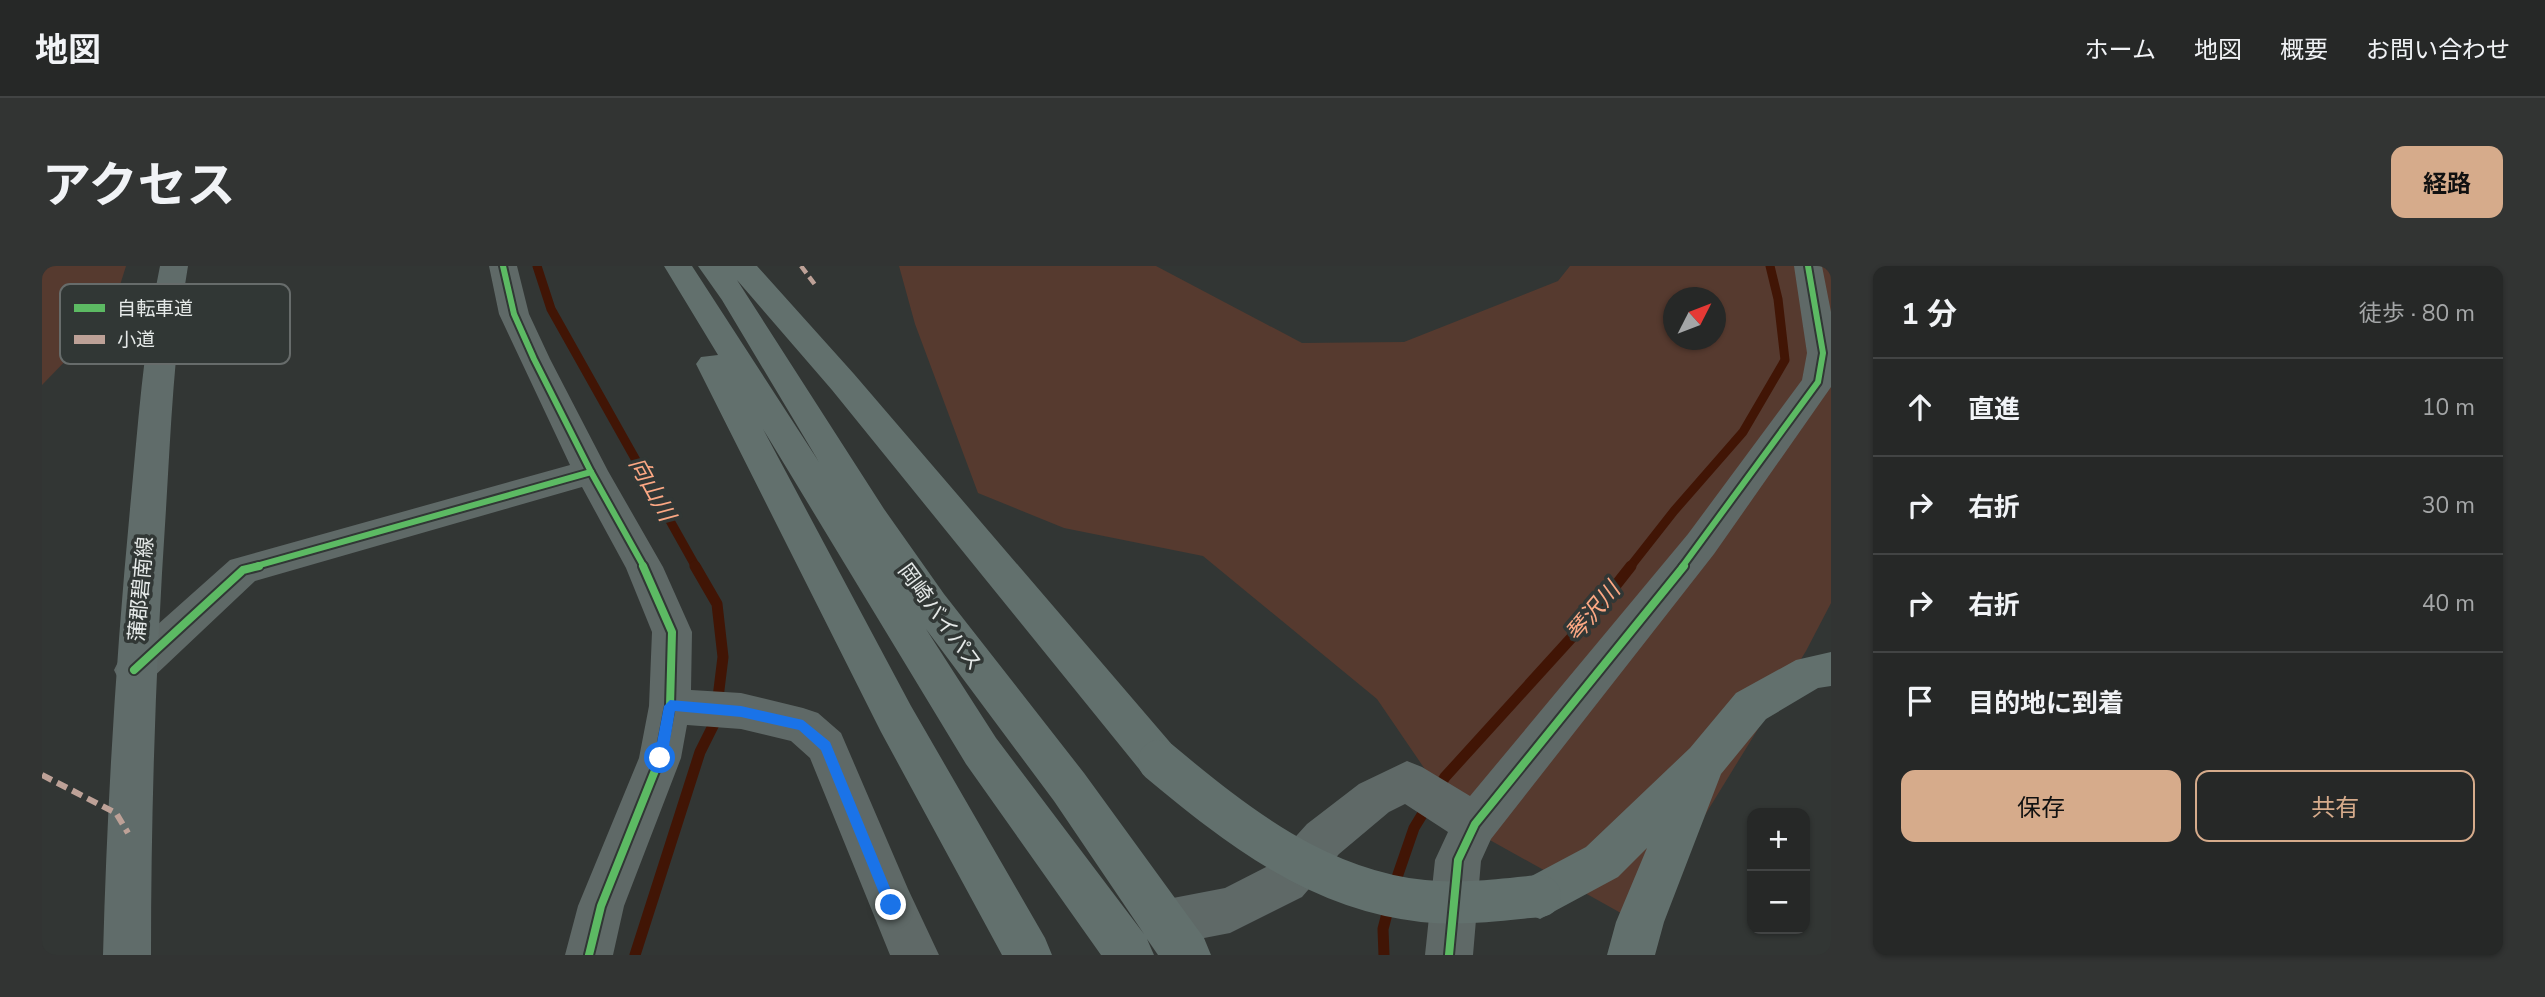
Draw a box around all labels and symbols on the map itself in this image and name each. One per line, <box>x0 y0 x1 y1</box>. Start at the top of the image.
legend <box>60 284 290 364</box>
north arrow <box>1663 287 1726 350</box>
text: 自転車道 <box>117 296 193 322</box>
text: 小道 <box>117 327 155 353</box>
water label: 向山川 <box>622 451 684 529</box>
street label: 蒲郡碧南線 <box>122 535 160 643</box>
street label: 岡崎バイパス <box>892 558 988 676</box>
water label: 琴沢川 <box>1559 573 1629 648</box>
route start <box>644 742 675 773</box>
route end <box>875 889 906 920</box>

